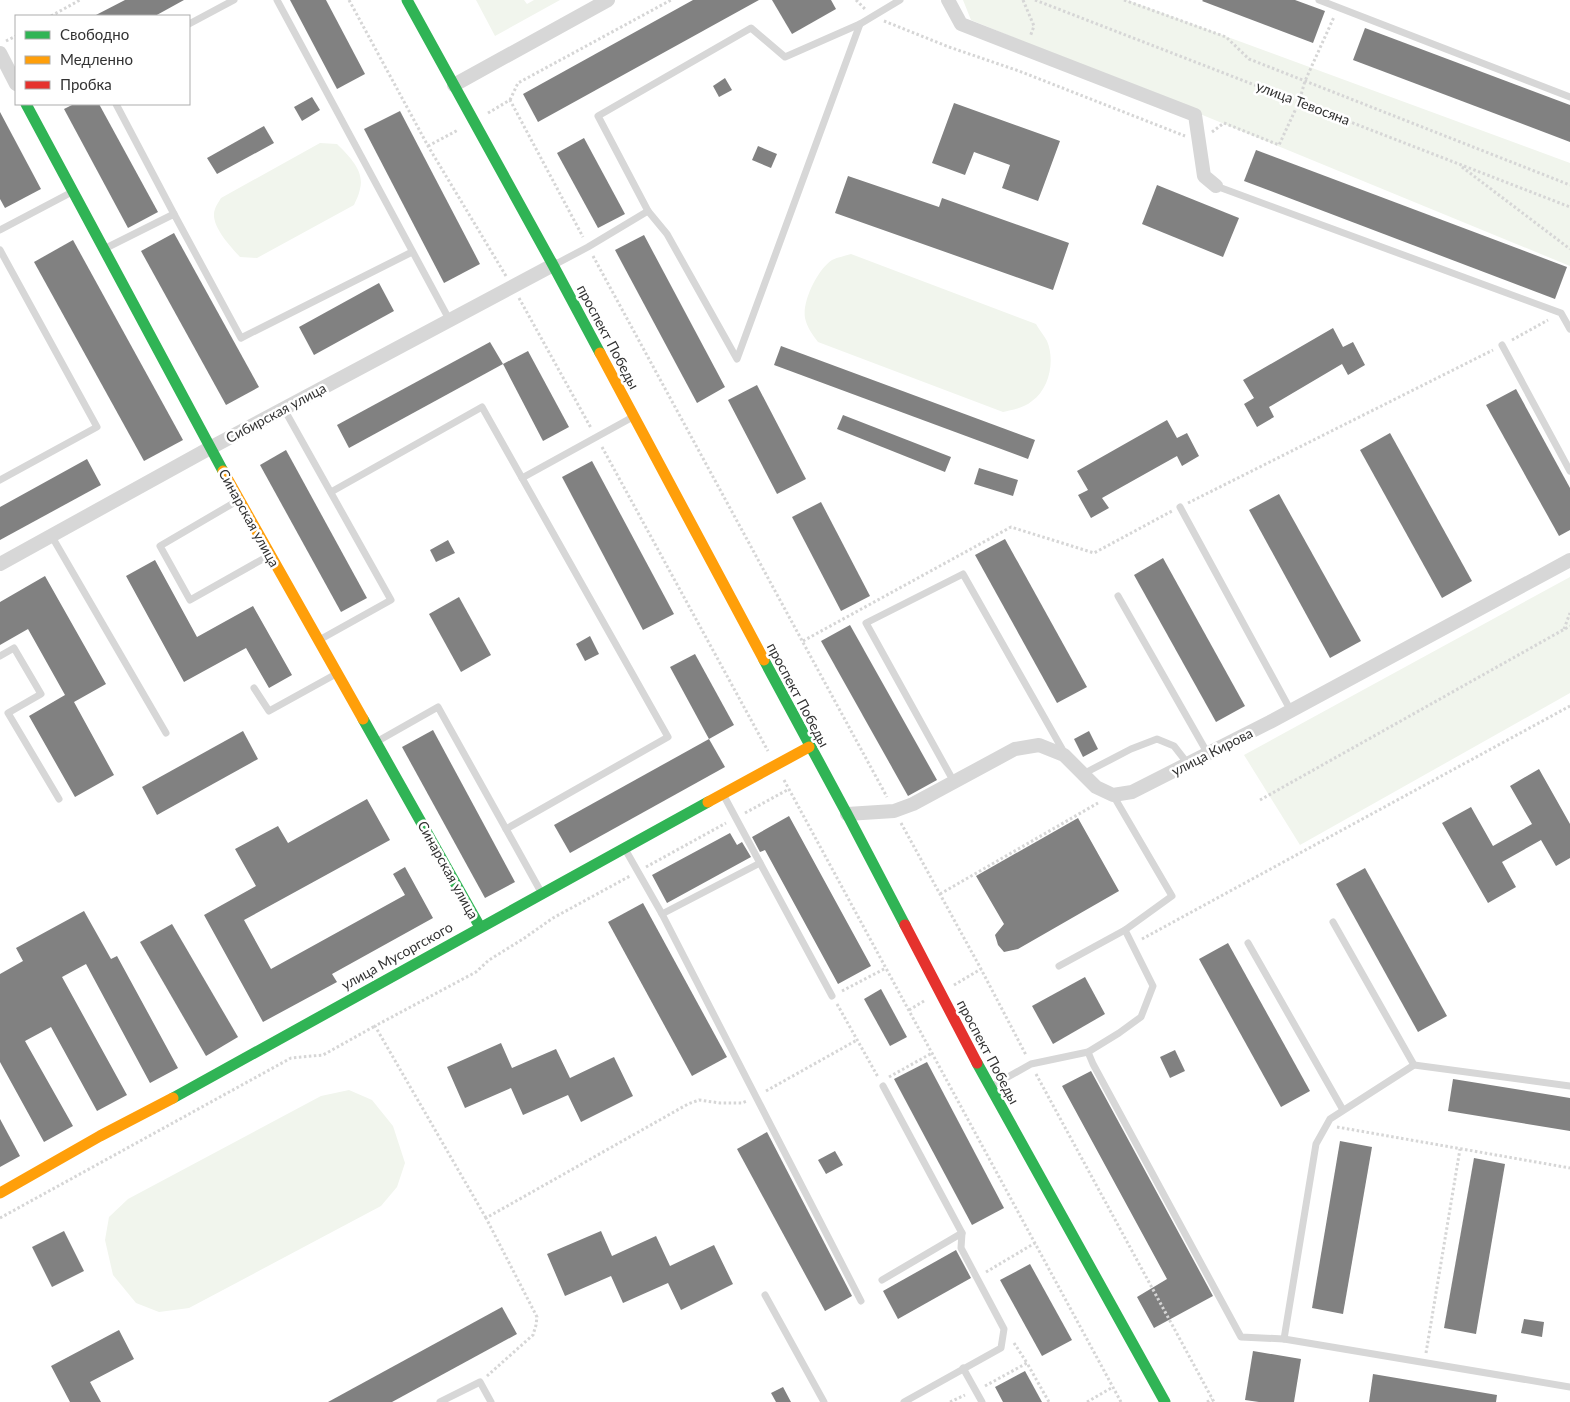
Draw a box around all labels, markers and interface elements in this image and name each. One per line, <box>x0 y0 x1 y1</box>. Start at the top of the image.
legend <box>15 15 190 105</box>
text: Свободно <box>60 25 129 43</box>
text: Медленно <box>60 50 133 68</box>
text: Пробка <box>60 75 112 93</box>
street label: улица Тевосяна <box>1254 77 1353 128</box>
street label: проспект Победы <box>574 282 643 392</box>
street label: Сибирская улица <box>223 379 329 446</box>
street label: Синарская улица <box>215 466 283 570</box>
street label: проспект Победы <box>764 640 833 750</box>
street label: улица Кирова <box>1168 724 1255 779</box>
street label: Синарская улица <box>414 818 482 922</box>
street label: улица Мусоргского <box>338 918 455 993</box>
street label: проспект Победы <box>954 997 1023 1107</box>

